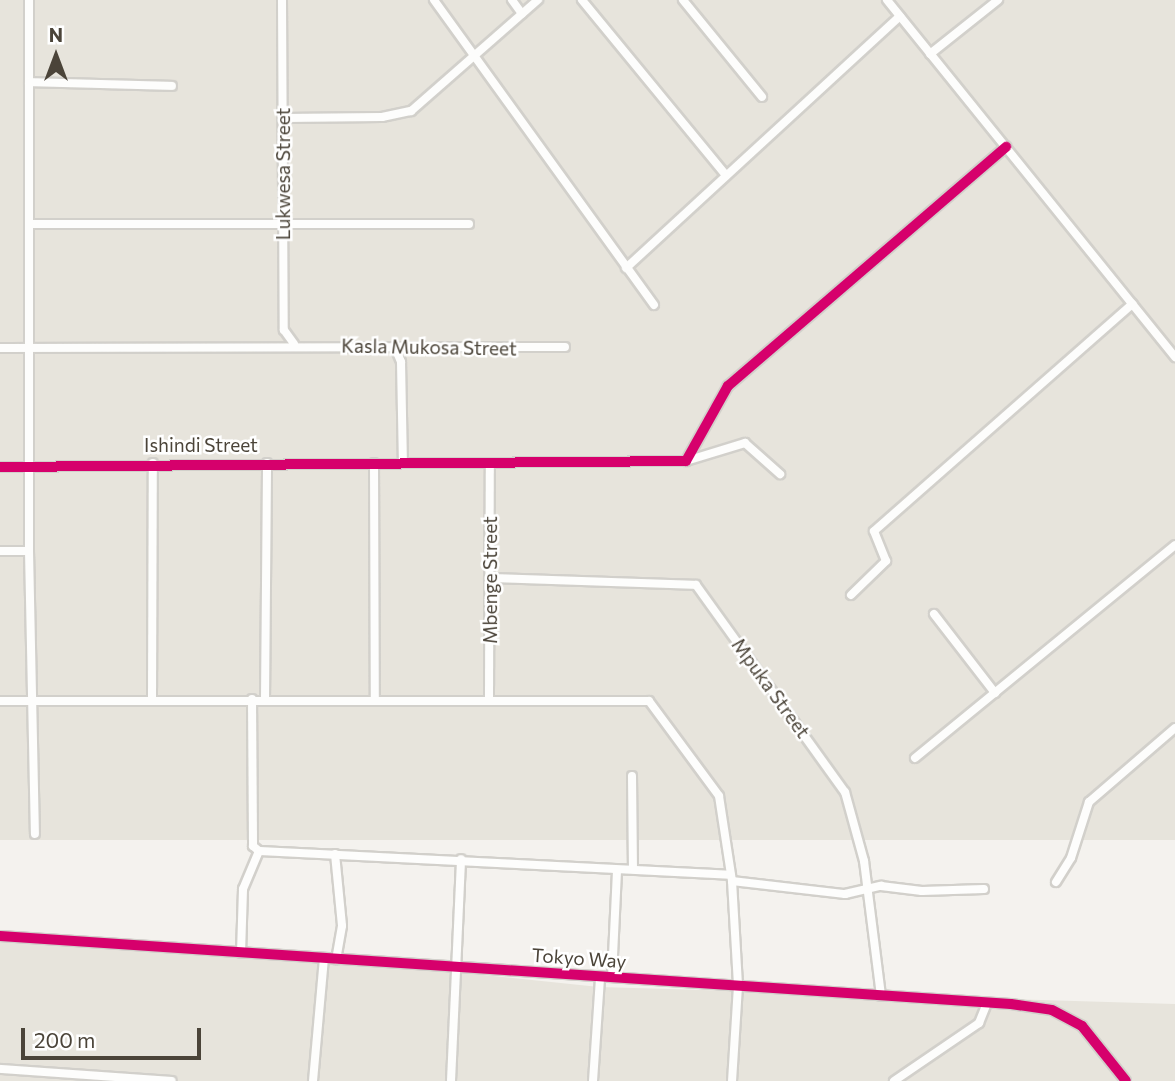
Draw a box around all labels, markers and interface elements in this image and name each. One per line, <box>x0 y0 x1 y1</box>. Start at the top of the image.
north arrow <box>21 21 91 91</box>
text: N <box>49 23 63 46</box>
street label: Lukwesa Street <box>272 108 294 240</box>
street label: Kasla Mukosa Street <box>341 334 517 360</box>
street label: Ishindi Street <box>144 434 258 456</box>
street label: Mbenge Street <box>479 516 501 644</box>
street label: Mpuka Street <box>727 634 815 742</box>
street label: Tokyo Way <box>531 943 627 973</box>
scale bar <box>24 1014 205 1058</box>
text: 200 m <box>34 1027 95 1052</box>

